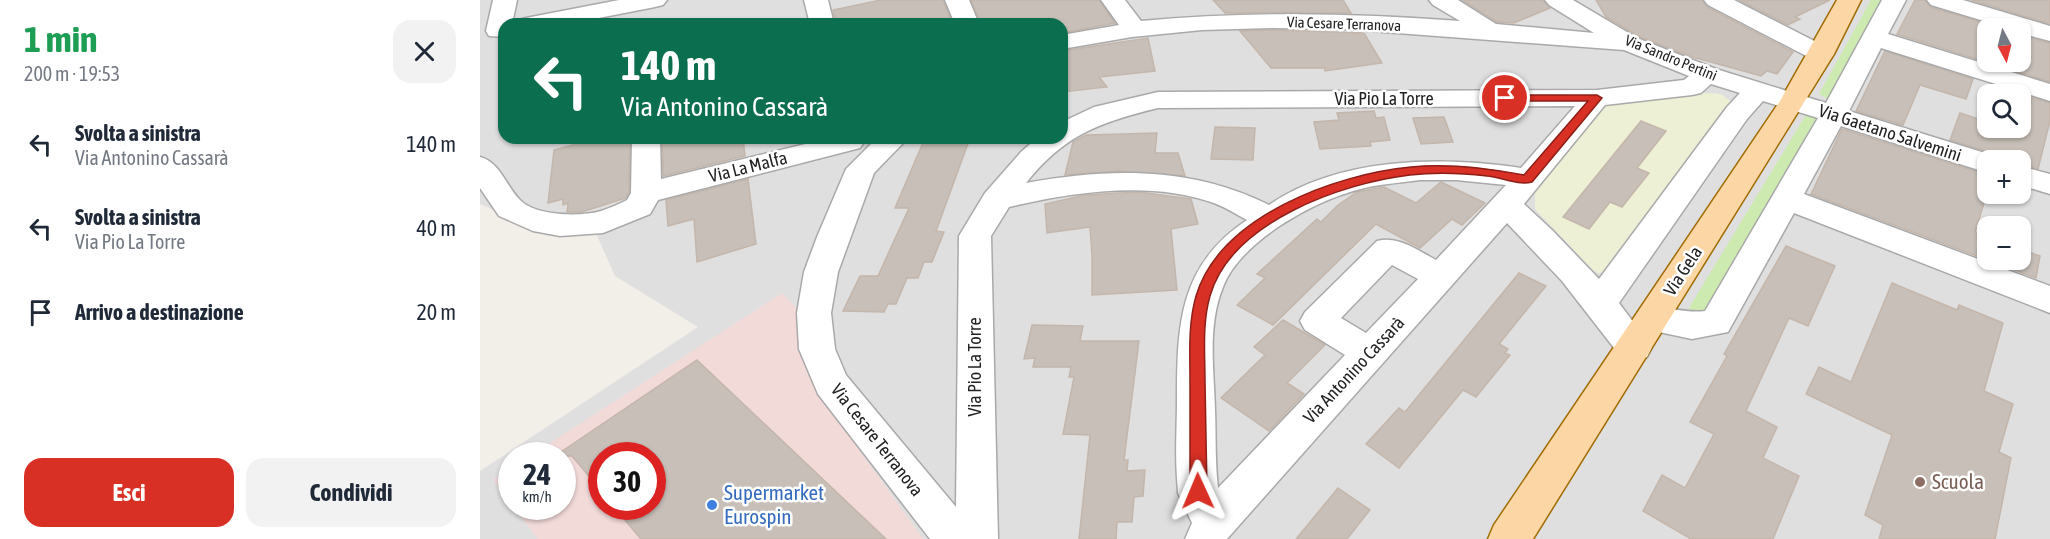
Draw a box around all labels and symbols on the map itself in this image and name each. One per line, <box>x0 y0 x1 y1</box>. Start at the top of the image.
street label: Via Cesare Terranova <box>1287 13 1401 34</box>
north arrow <box>1977 18 2031 72</box>
street label: Via Sandro Pertini <box>1623 31 1720 84</box>
pin <box>1479 72 1530 123</box>
street label: Via Pio La Torre <box>1334 88 1434 109</box>
street label: Via Gaetano Salvemini <box>1816 100 1964 166</box>
street label: Via La Malfa <box>706 147 789 186</box>
street label: Via Gela <box>1659 242 1706 299</box>
street label: Via Antonino Cassarà <box>1299 312 1408 427</box>
street label: Via Pio La Torre <box>964 317 985 417</box>
street label: Via Cesare Terranova <box>827 379 928 500</box>
speed limit sign: 30 <box>588 442 666 520</box>
position arrow <box>1166 459 1230 523</box>
place label: Scuola <box>1932 469 1984 493</box>
marker: Scuola <box>1913 475 1927 489</box>
place label: Supermarket Eurospin <box>724 480 824 528</box>
marker: Supermarket Eurospin <box>705 498 719 512</box>

